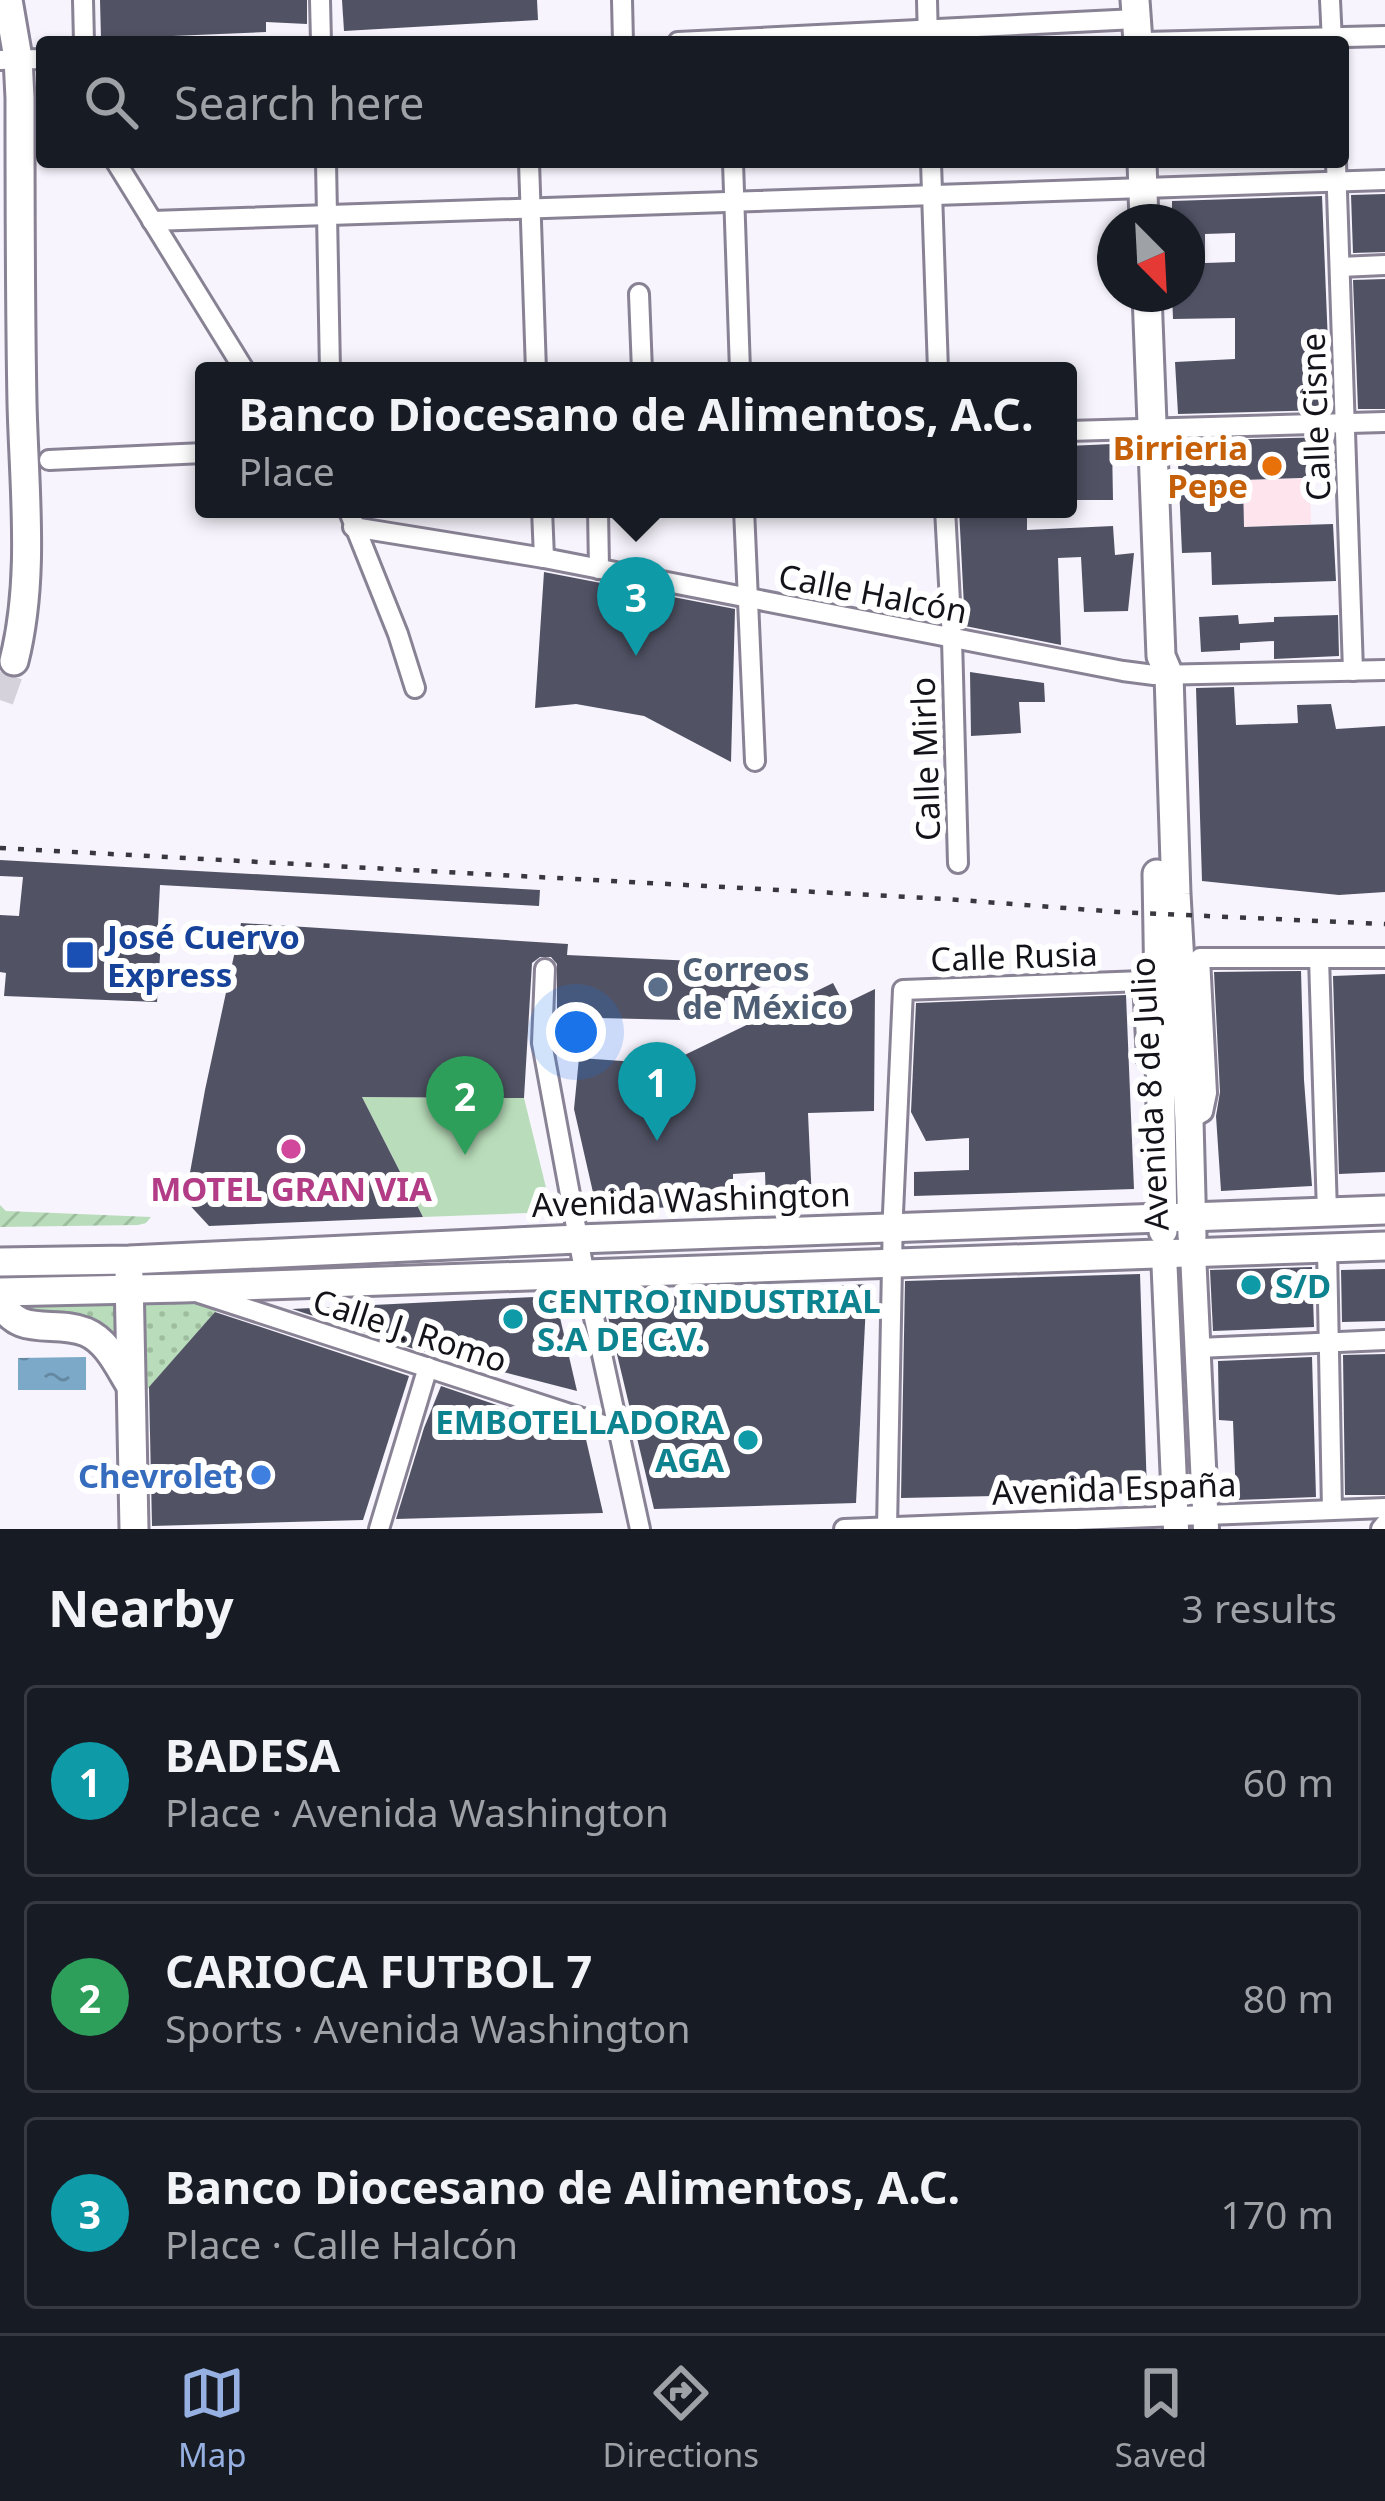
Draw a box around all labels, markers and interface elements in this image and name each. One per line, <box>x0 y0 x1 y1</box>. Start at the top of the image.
search box <box>36 36 1349 168</box>
icon: search <box>78 69 144 135</box>
text: Search here <box>174 72 424 133</box>
north arrow <box>1097 204 1205 312</box>
street label: Calle Cisne <box>1290 332 1340 502</box>
popup <box>195 362 1077 518</box>
text: Banco Diocesano de Alimentos, A.C. <box>238 383 1034 444</box>
place label: Birrieria Pepe <box>1113 425 1248 508</box>
text: Place <box>238 444 335 497</box>
marker: Birrieria Pepe <box>1259 453 1285 479</box>
street label: Calle Halcón <box>775 553 971 633</box>
pin: 3 <box>597 557 675 656</box>
street label: Calle Mirlo <box>900 676 950 842</box>
place label: José Cuervo Express <box>104 914 300 997</box>
street label: Calle Rusia <box>930 931 1098 981</box>
marker: José Cuervo Express <box>64 939 96 971</box>
place label: Correos de México <box>682 946 848 1029</box>
street label: Avenida 8 de Julio <box>1119 956 1179 1232</box>
marker: Correos de México <box>645 974 671 1000</box>
your location <box>546 1002 606 1062</box>
pin: 1 <box>618 1042 696 1141</box>
pin: 2 <box>426 1056 504 1155</box>
marker: MOTEL GRAN VIA <box>278 1136 304 1162</box>
place label: MOTEL GRAN VIA <box>150 1166 432 1211</box>
street label: Avenida Washington <box>531 1171 851 1227</box>
place label: S/D <box>1275 1263 1331 1308</box>
marker: S/D <box>1238 1272 1264 1298</box>
street label: Calle J. Romo <box>307 1277 513 1383</box>
place label: CENTRO INDUSTRIAL S.A DE C.V. <box>537 1278 881 1361</box>
marker: CENTRO INDUSTRIAL S.A DE C.V. <box>500 1306 526 1332</box>
place label: EMBOTELLADORA AGA <box>435 1399 724 1482</box>
marker: EMBOTELLADORA AGA <box>735 1427 761 1453</box>
place label: Chevrolet <box>78 1453 237 1498</box>
street label: Avenida España <box>991 1461 1237 1515</box>
marker: Chevrolet <box>248 1462 274 1488</box>
text: Nearby <box>48 1572 234 1642</box>
text: 3 results <box>1182 1581 1337 1634</box>
text: BADESA <box>165 1724 340 1785</box>
text: 1 <box>79 1755 101 1808</box>
text: 60 m <box>1243 1755 1334 1808</box>
text: Place · Avenida Washington <box>165 1785 669 1838</box>
text: CARIOCA FUTBOL 7 <box>165 1940 592 2001</box>
text: 2 <box>79 1971 101 2024</box>
text: 80 m <box>1243 1971 1334 2024</box>
text: Sports · Avenida Washington <box>165 2001 691 2054</box>
text: Banco Diocesano de Alimentos, A.C. <box>165 2156 960 2217</box>
text: 3 <box>79 2187 101 2240</box>
text: 170 m <box>1220 2187 1334 2240</box>
text: Place · Calle Halcón <box>165 2217 518 2270</box>
tab: Map <box>178 2360 247 2477</box>
tab: Directions <box>602 2360 759 2477</box>
tab: Saved <box>1115 2360 1207 2477</box>

